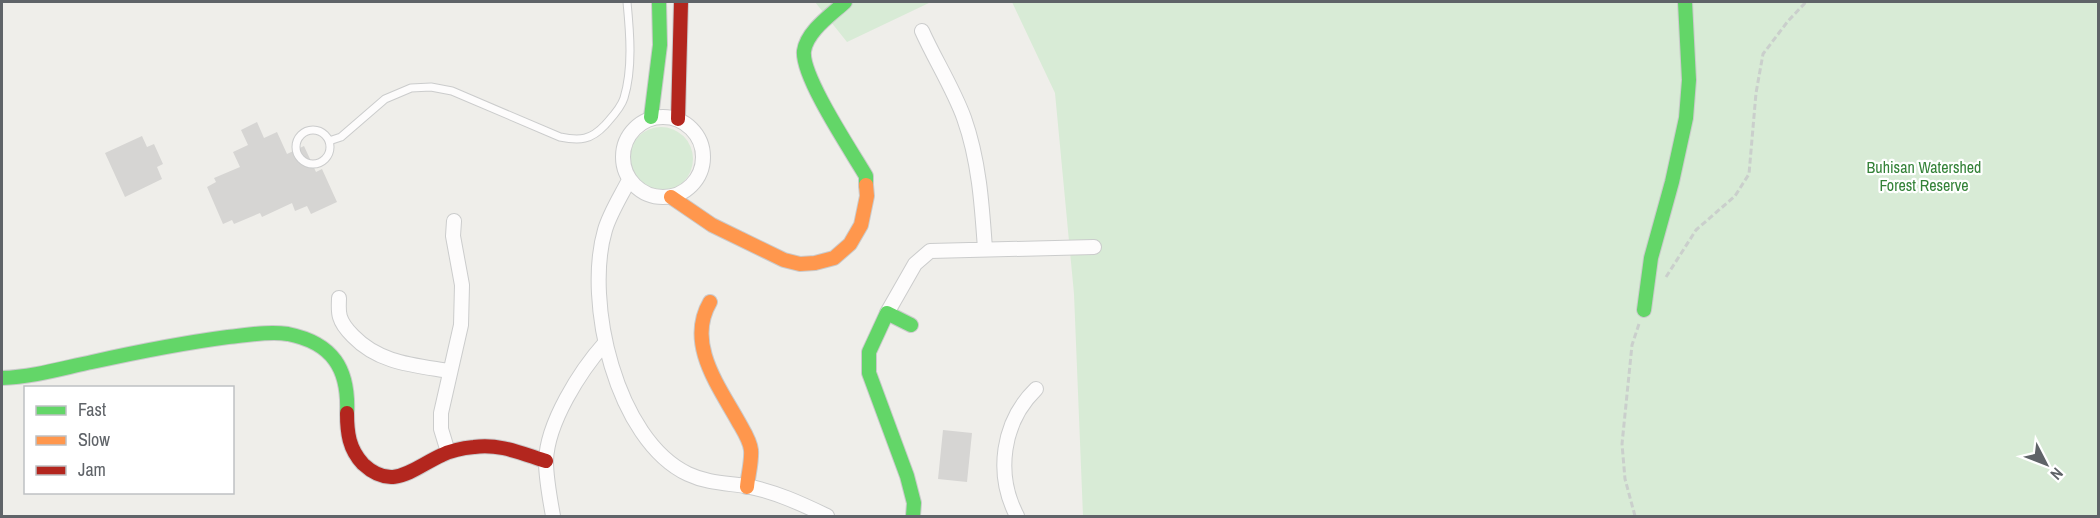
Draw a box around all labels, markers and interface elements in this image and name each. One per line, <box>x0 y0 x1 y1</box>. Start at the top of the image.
park label: Buhisan Watershed Forest Reserve <box>1867 156 1981 196</box>
legend <box>24 386 234 494</box>
text: Fast <box>78 397 106 422</box>
text: Slow <box>78 427 110 452</box>
north arrow <box>2016 434 2076 494</box>
text: Jam <box>78 457 106 482</box>
text: N <box>2046 463 2068 485</box>

